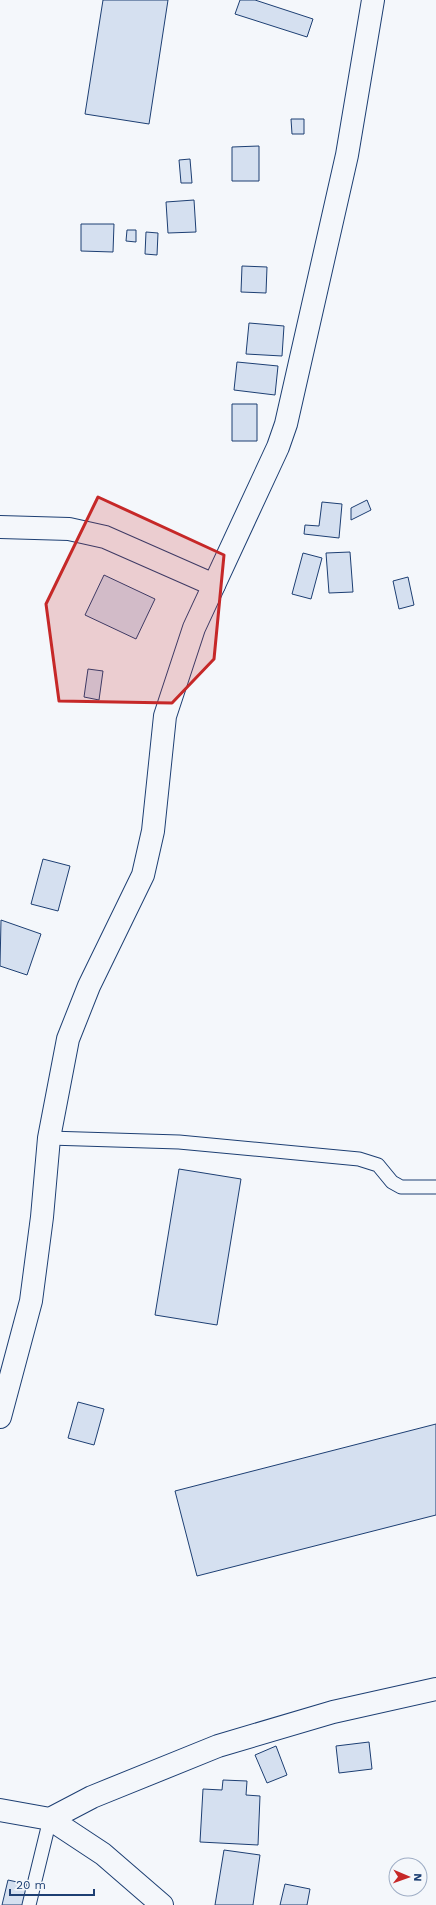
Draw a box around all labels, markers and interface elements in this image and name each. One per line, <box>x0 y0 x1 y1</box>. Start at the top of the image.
north arrow <box>388 1857 428 1897</box>
scale bar <box>10 1871 94 1897</box>
text: N <box>411 1873 424 1882</box>
text: 20 m <box>16 1878 46 1892</box>

